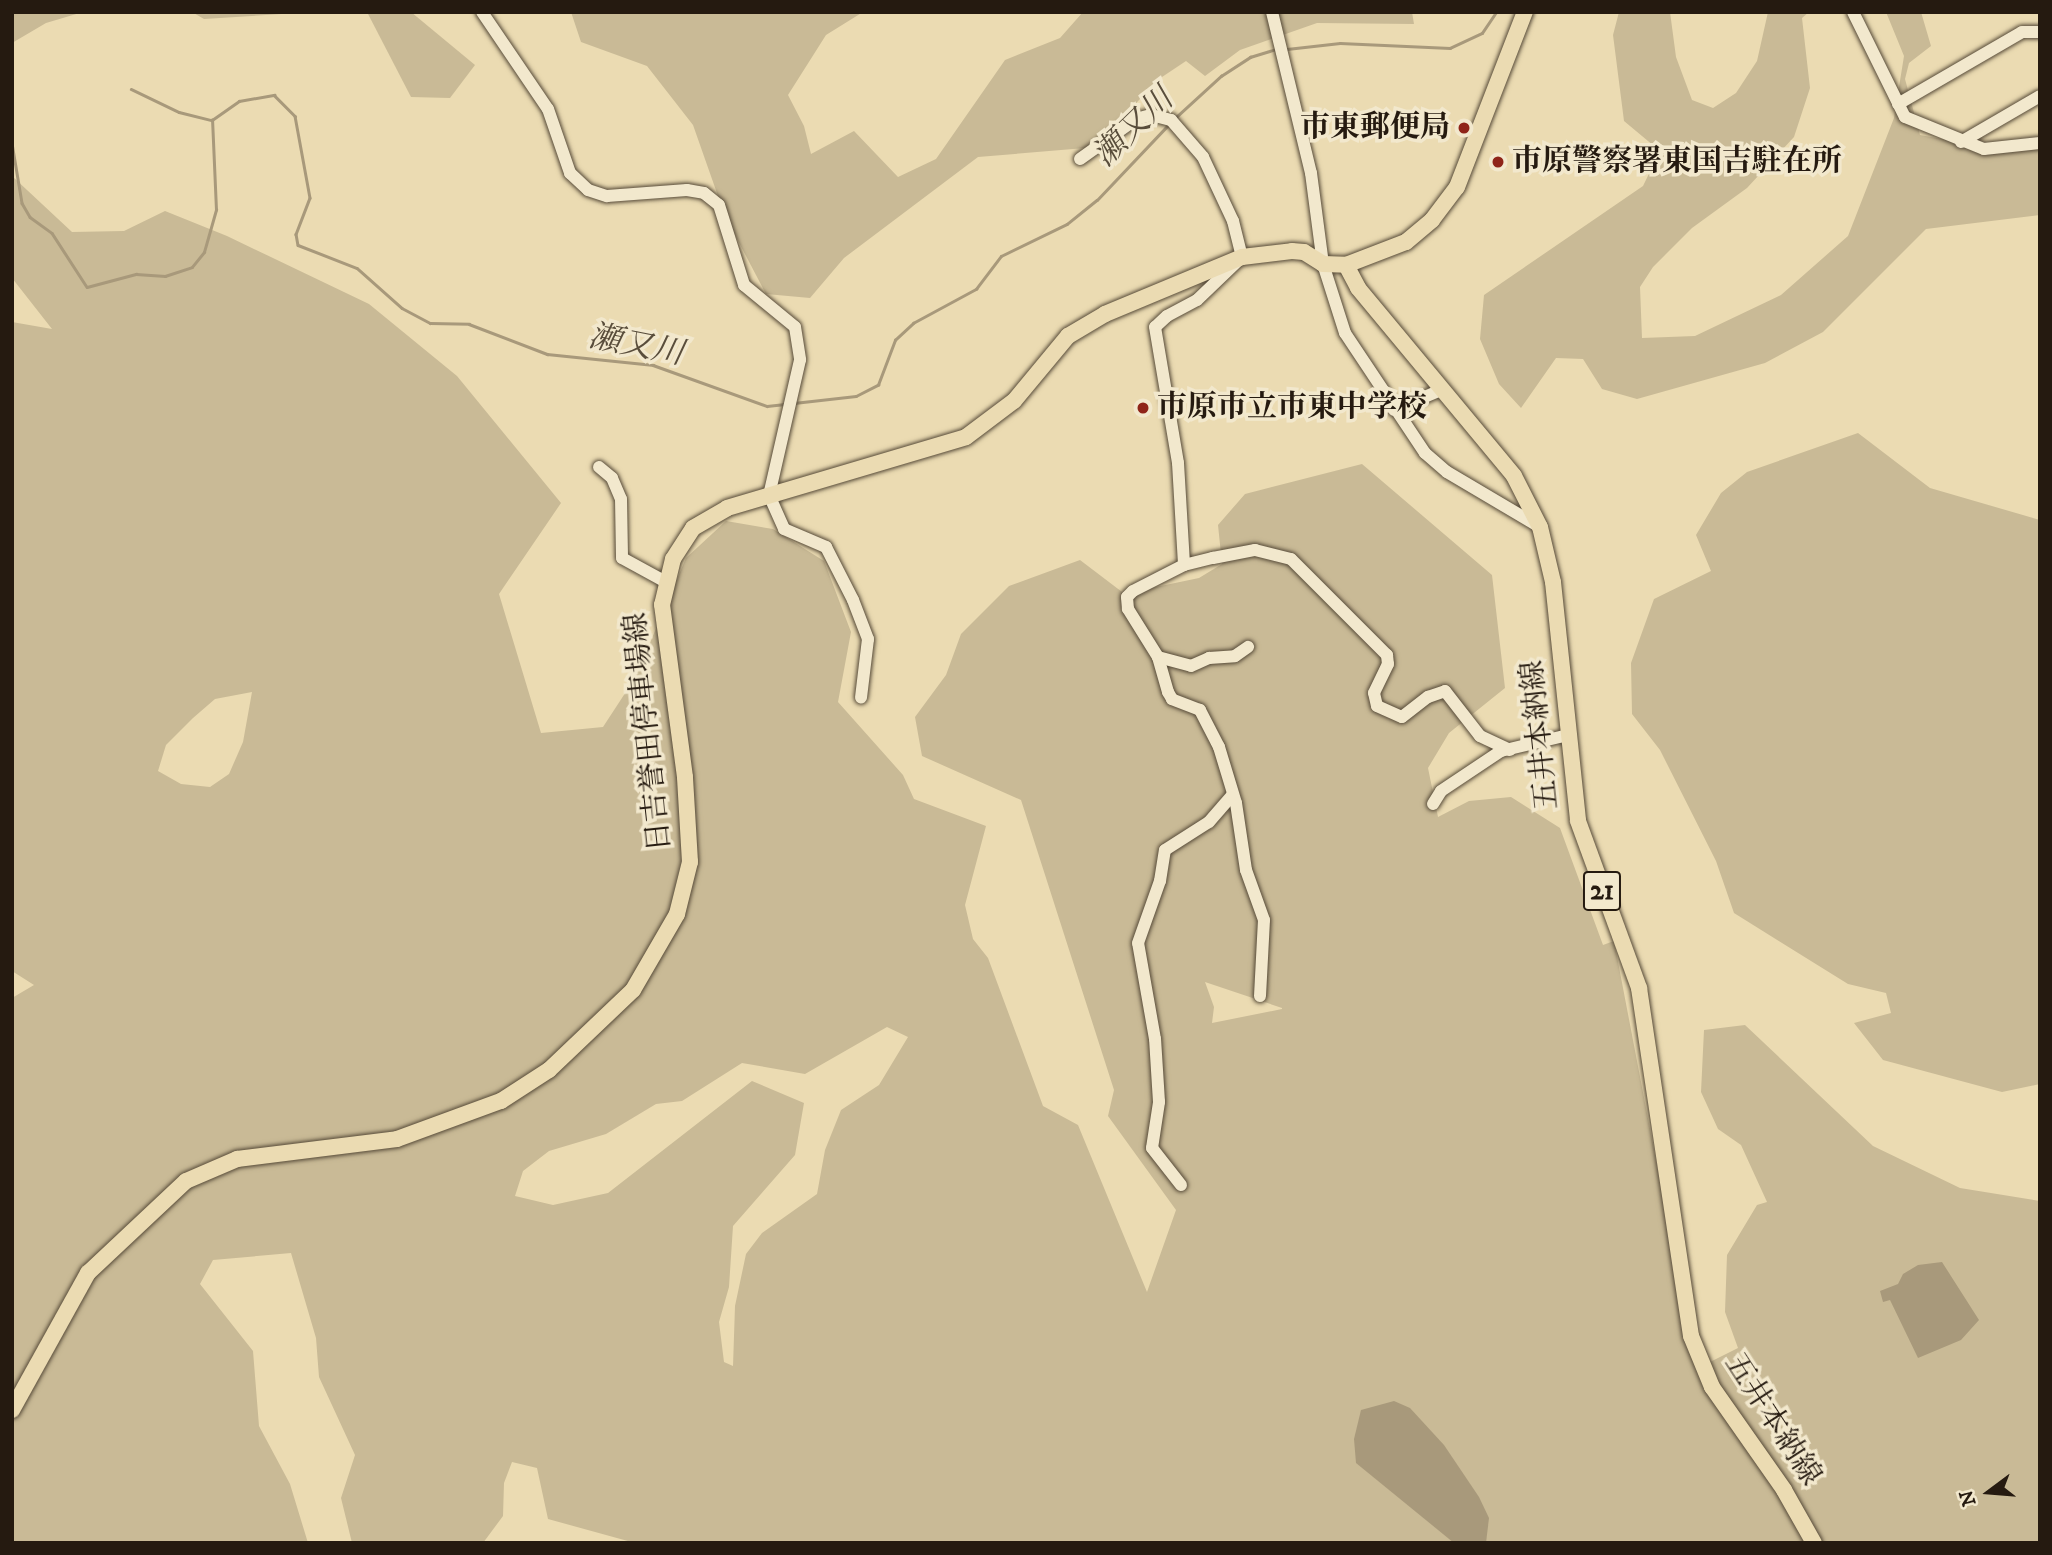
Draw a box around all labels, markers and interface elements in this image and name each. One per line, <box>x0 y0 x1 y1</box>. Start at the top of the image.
water label: 瀬又川 <box>1086 81 1182 175</box>
place label: 市東郵便局 <box>1300 110 1450 146</box>
marker: 市東郵便局 <box>1456 120 1472 136</box>
place label: 市原警察署東国吉駐在所 <box>1512 144 1842 180</box>
marker: 市原警察署東国吉駐在所 <box>1490 154 1506 170</box>
water label: 瀬又川 <box>585 318 687 374</box>
place label: 市原市立市東中学校 <box>1157 390 1427 426</box>
marker: 市原市立市東中学校 <box>1135 400 1151 416</box>
street label: 日吉誉田停車場線 <box>619 611 679 853</box>
street label: 五井本納線 <box>1515 659 1567 811</box>
road number: 21 <box>1583 866 1621 916</box>
street label: 五井本納線 <box>1716 1347 1828 1493</box>
north arrow <box>1954 1457 2024 1527</box>
text: N <box>1955 1487 1982 1509</box>

